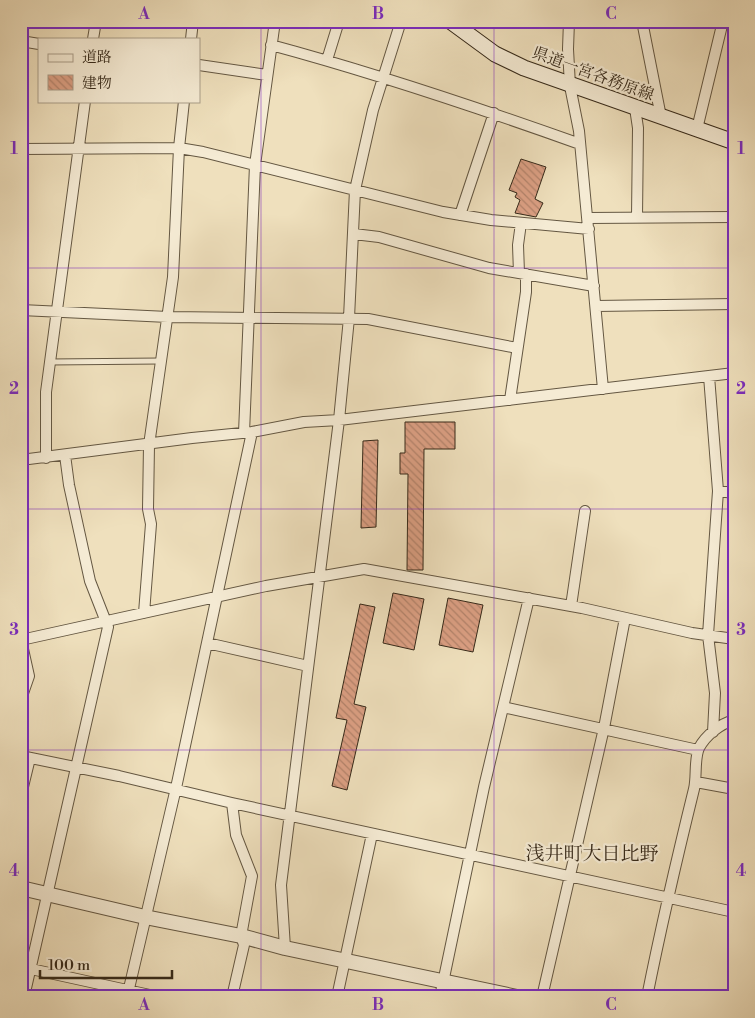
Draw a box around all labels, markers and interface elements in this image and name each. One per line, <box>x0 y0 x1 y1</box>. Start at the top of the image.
text: A <box>137 4 150 24</box>
text: B <box>372 4 384 24</box>
text: C <box>605 4 617 24</box>
legend <box>38 38 200 102</box>
street label: 県道一宮各務原線 <box>529 43 657 105</box>
text: 道路 <box>82 48 112 67</box>
text: 建物 <box>82 74 112 93</box>
text: 1 <box>10 139 18 159</box>
text: 1 <box>737 139 745 159</box>
text: 2 <box>9 379 19 399</box>
text: 2 <box>736 379 746 399</box>
text: 3 <box>9 620 19 640</box>
text: 3 <box>736 620 746 640</box>
district label: 浅井町大日比野 <box>525 842 659 866</box>
text: 4 <box>9 861 20 881</box>
text: 4 <box>736 861 747 881</box>
scale bar <box>40 948 172 980</box>
text: 100 m <box>48 956 90 975</box>
text: A <box>137 995 150 1015</box>
text: B <box>372 995 384 1015</box>
text: C <box>605 995 617 1015</box>

